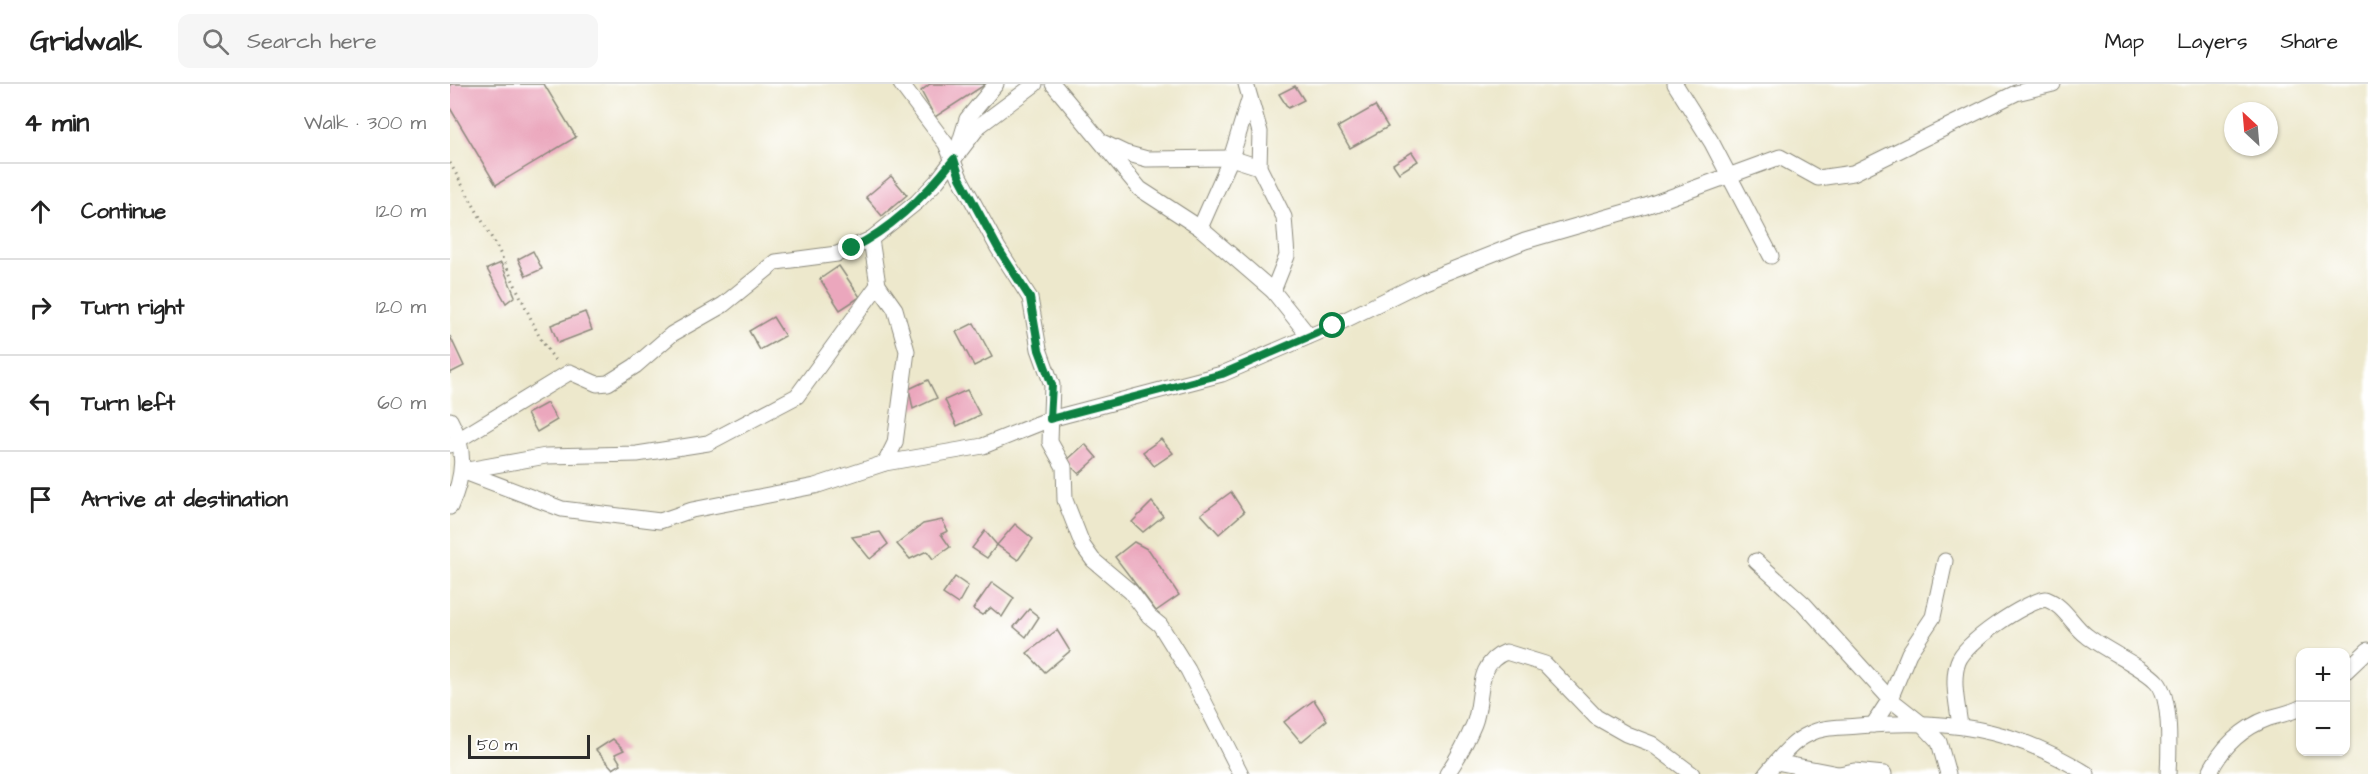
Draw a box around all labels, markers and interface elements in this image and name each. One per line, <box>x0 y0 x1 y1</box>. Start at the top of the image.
search box <box>178 14 598 68</box>
text: Gridwalk <box>30 22 142 61</box>
icon: search <box>199 25 232 58</box>
text: Search here <box>247 26 377 57</box>
text: Map <box>2104 27 2144 56</box>
text: Layers <box>2177 27 2247 56</box>
text: Share <box>2280 27 2338 56</box>
north arrow <box>2224 102 2278 156</box>
text: 4 min <box>24 105 89 141</box>
text: Walk · 300 m <box>304 109 426 137</box>
icon: ahead <box>24 195 57 228</box>
text: Continue <box>81 196 166 227</box>
text: 120 m <box>376 197 426 225</box>
route end <box>838 234 864 260</box>
icon: right <box>24 291 57 324</box>
text: Turn right <box>81 292 184 323</box>
text: 120 m <box>376 293 426 321</box>
route start <box>1319 312 1345 338</box>
icon: left <box>24 387 57 420</box>
text: Turn left <box>81 388 175 419</box>
text: 60 m <box>377 389 426 417</box>
icon: arrive <box>24 483 57 516</box>
text: Arrive at destination <box>81 484 288 515</box>
map controls <box>2296 648 2350 756</box>
button: + <box>2296 648 2350 702</box>
button: − <box>2296 702 2350 756</box>
scale bar <box>468 732 590 760</box>
text: 50 m <box>477 734 517 756</box>

